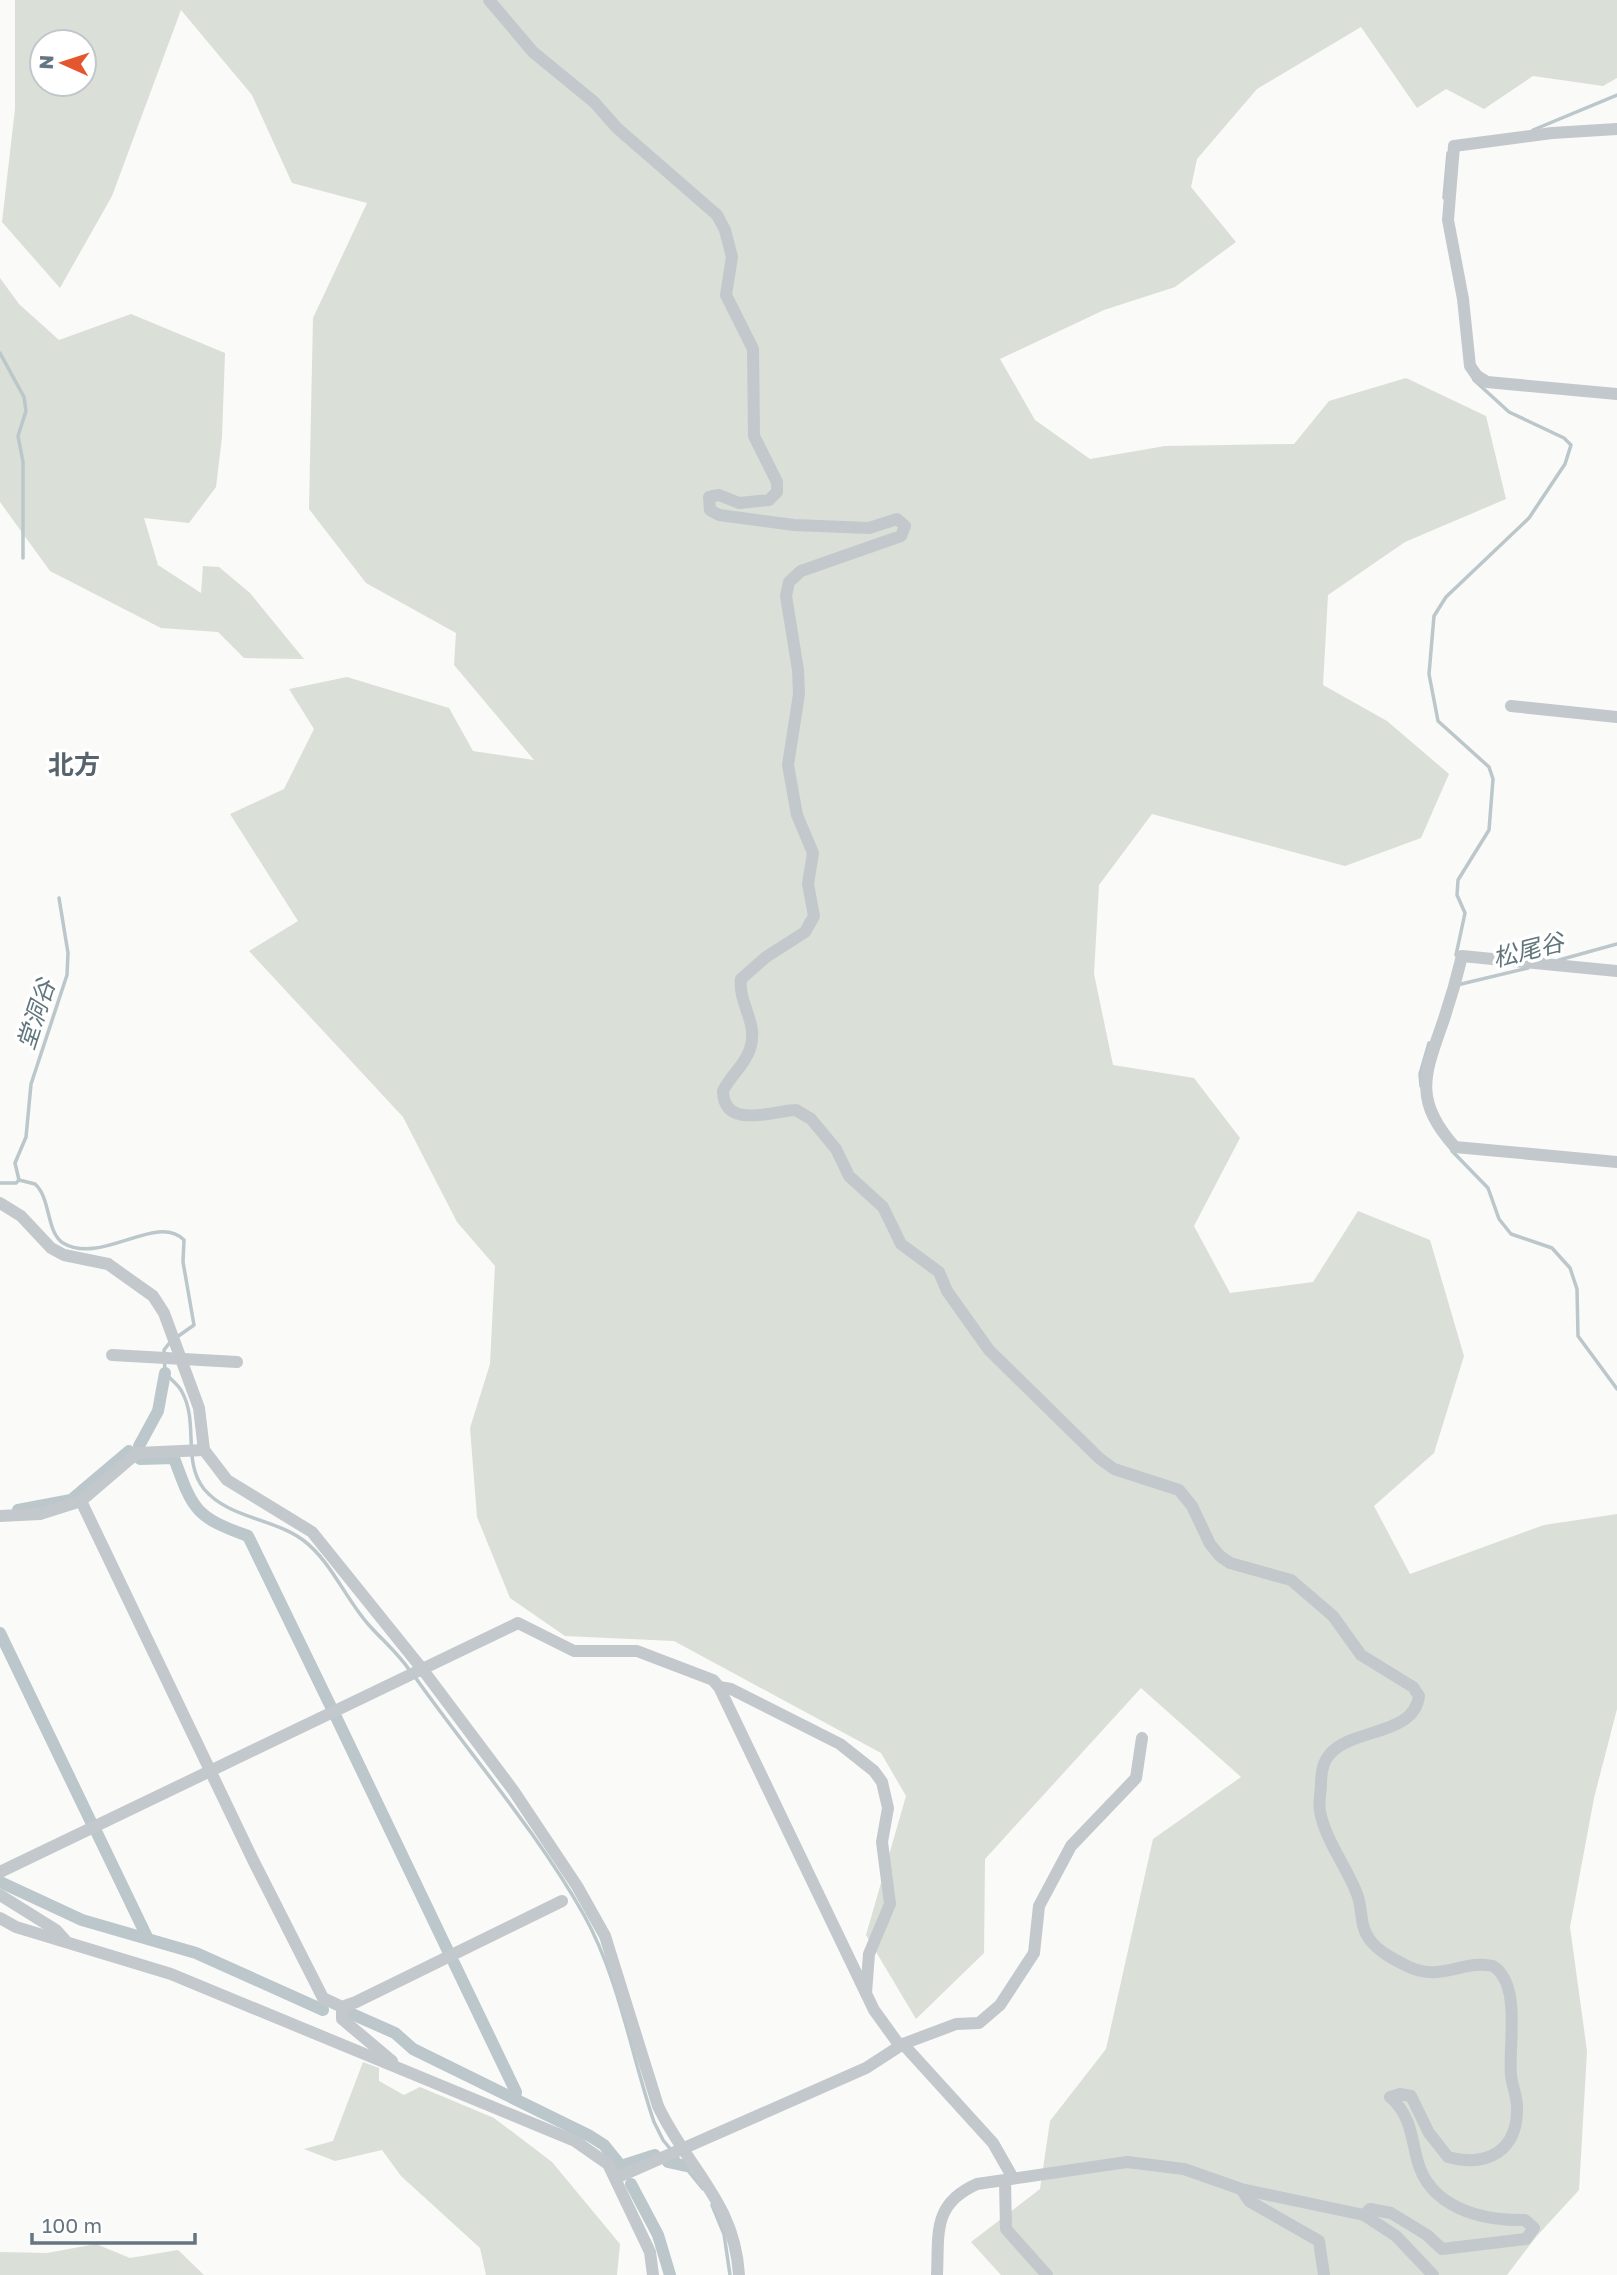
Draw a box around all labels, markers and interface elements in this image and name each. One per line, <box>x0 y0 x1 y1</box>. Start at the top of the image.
north arrow <box>28 28 98 98</box>
text: N <box>34 54 57 70</box>
district label: 北方 <box>48 749 100 780</box>
water label: 松尾谷 <box>1490 926 1568 972</box>
water label: 堂洞谷 <box>10 973 61 1053</box>
scale bar <box>32 2202 194 2246</box>
text: 100 m <box>42 2212 102 2238</box>

